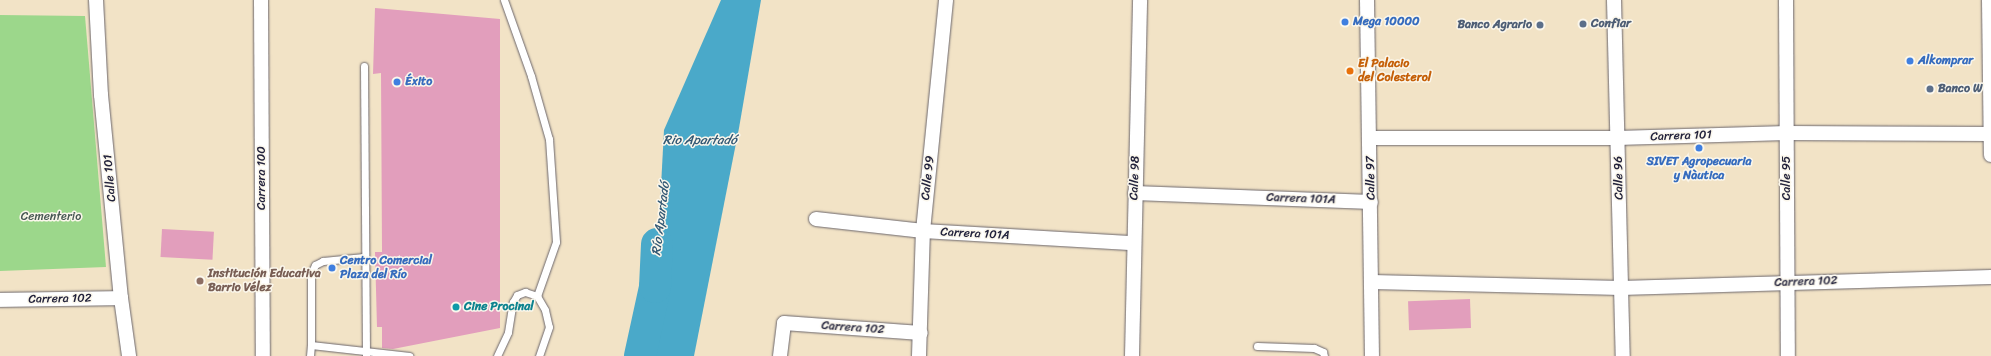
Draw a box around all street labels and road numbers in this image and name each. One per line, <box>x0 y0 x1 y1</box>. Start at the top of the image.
street label: Carrera 101 <box>1650 128 1712 144</box>
street label: Carrera 100 <box>255 146 269 210</box>
street label: Calle 101 <box>101 154 119 202</box>
street label: Calle 99 <box>919 155 937 201</box>
street label: Calle 98 <box>1127 156 1143 200</box>
street label: Calle 97 <box>1363 156 1379 200</box>
street label: Calle 96 <box>1611 156 1627 200</box>
street label: Calle 95 <box>1780 156 1794 200</box>
street label: Carrera 101A <box>1266 191 1336 207</box>
street label: Carrera 101A <box>940 225 1010 243</box>
street label: Carrera 102 <box>1774 274 1838 290</box>
street label: Carrera 102 <box>28 291 92 307</box>
street label: Carrera 102 <box>821 319 885 337</box>

